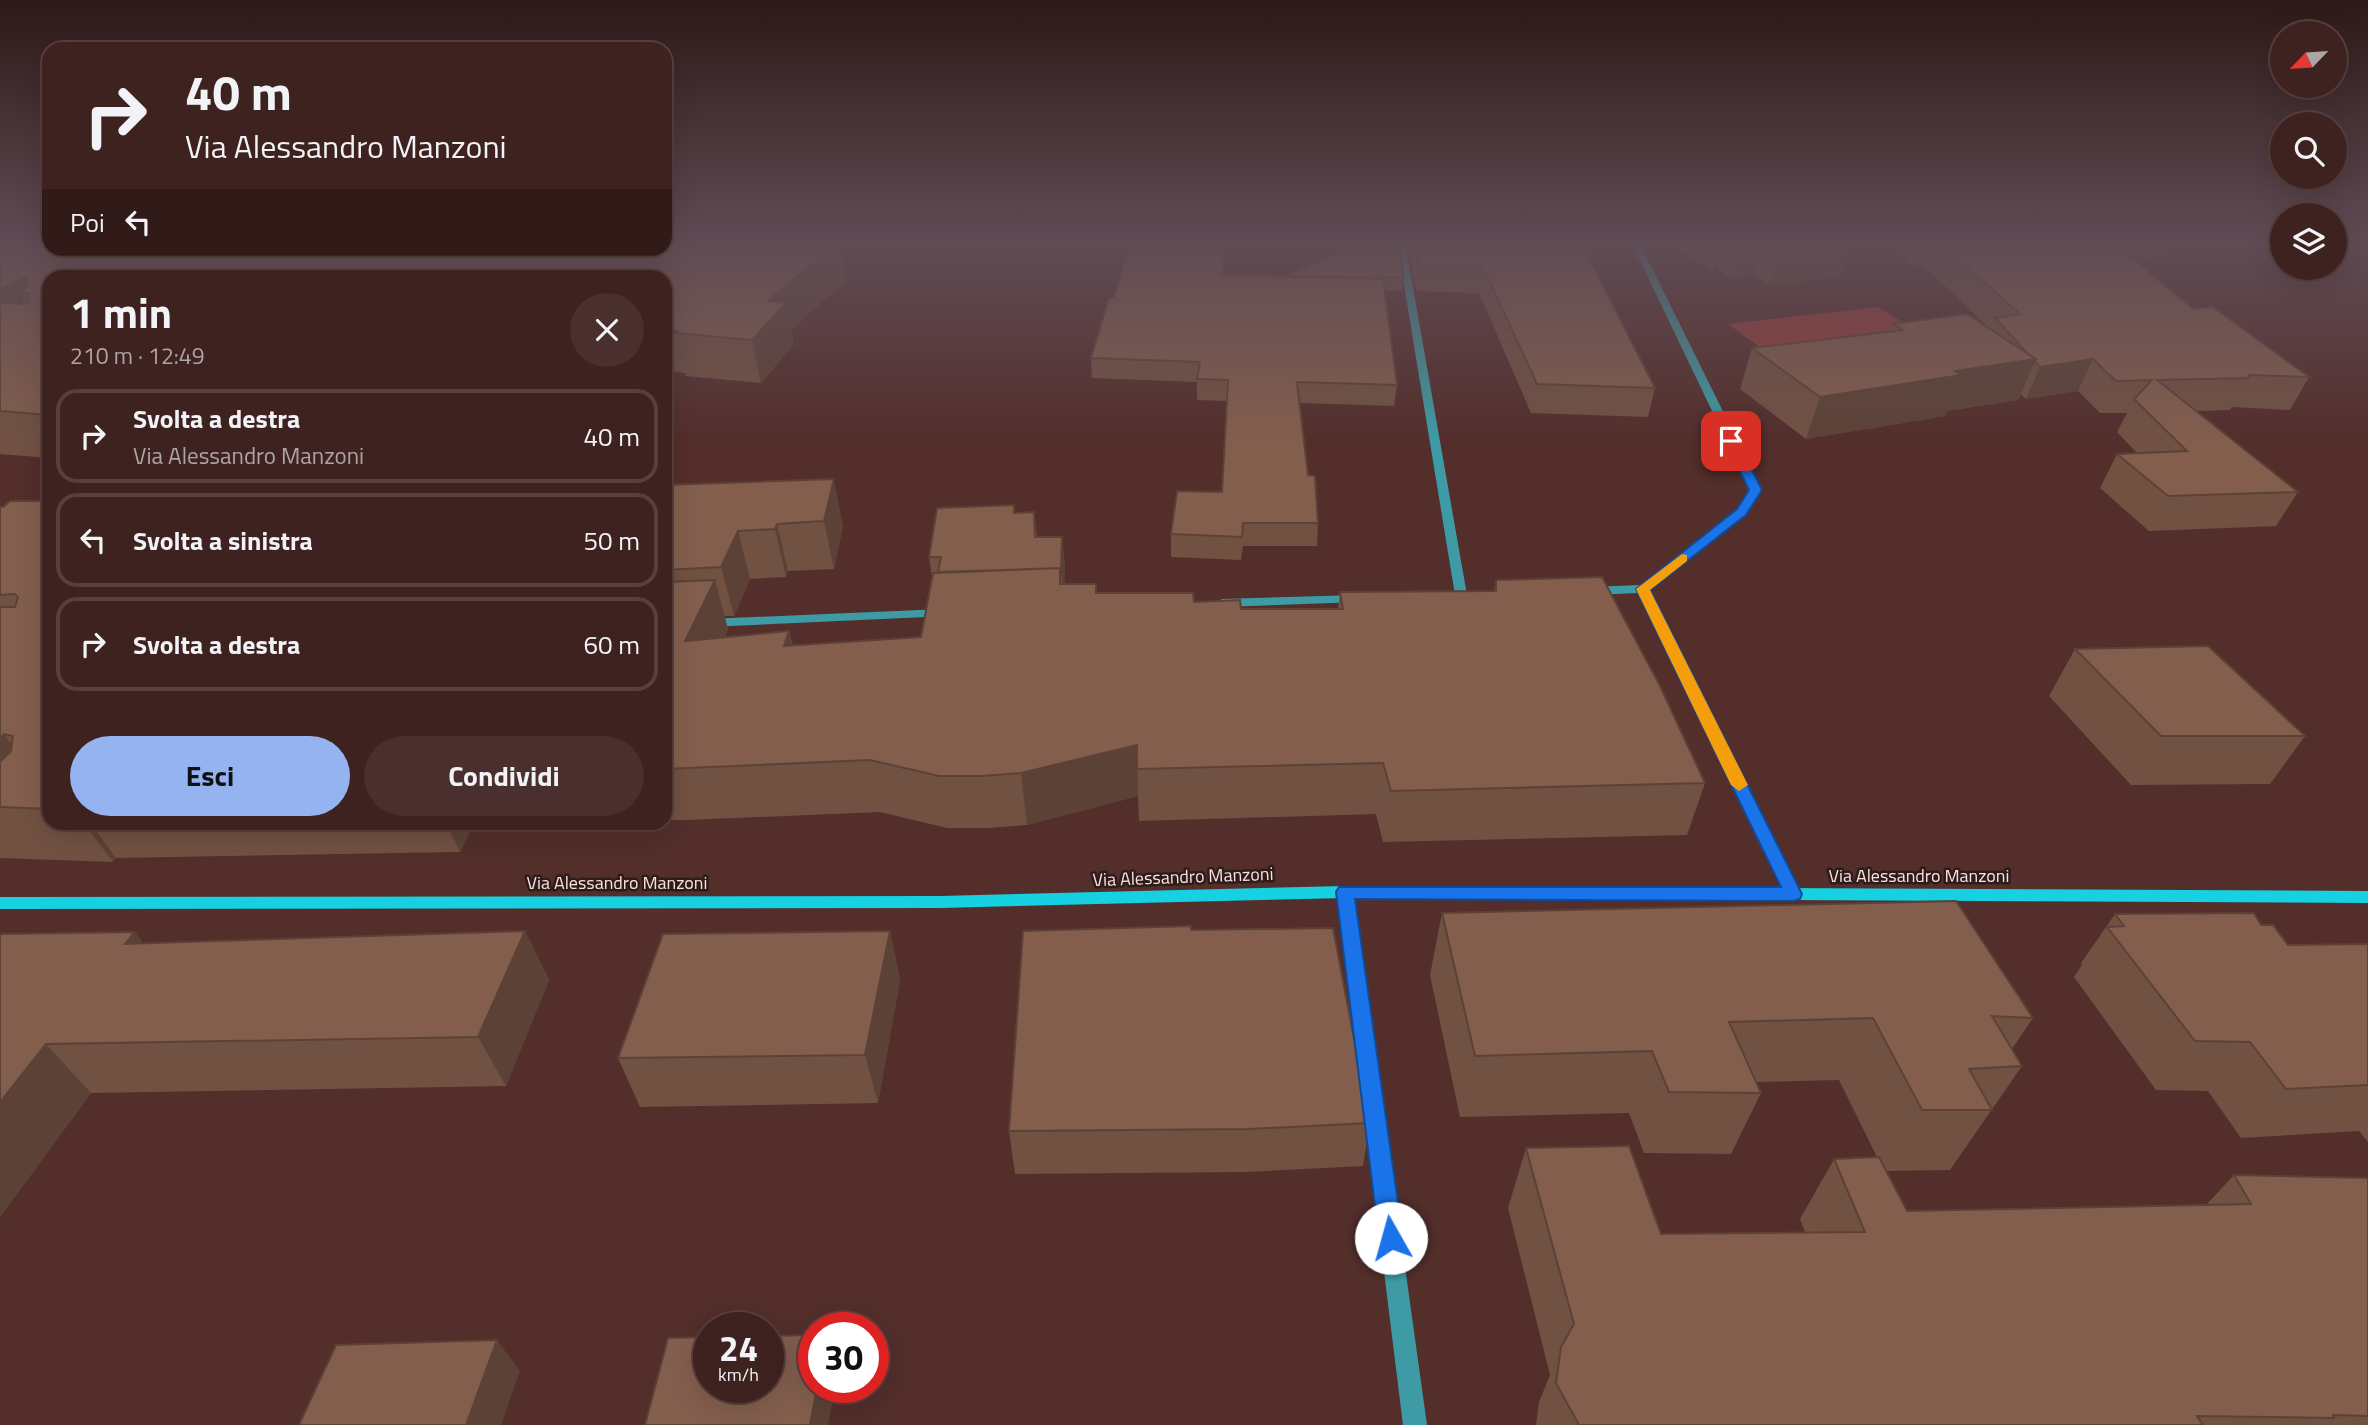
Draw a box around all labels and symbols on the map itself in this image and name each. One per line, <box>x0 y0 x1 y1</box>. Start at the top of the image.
north arrow <box>2270 21 2347 98</box>
pin <box>1701 411 1761 471</box>
street label: Via Alessandro Manzoni <box>1092 860 1274 893</box>
street label: Via Alessandro Manzoni <box>1829 862 2009 889</box>
street label: Via Alessandro Manzoni <box>527 869 707 896</box>
position arrow <box>1354 1201 1428 1275</box>
speed limit sign: 30 <box>798 1312 889 1403</box>

